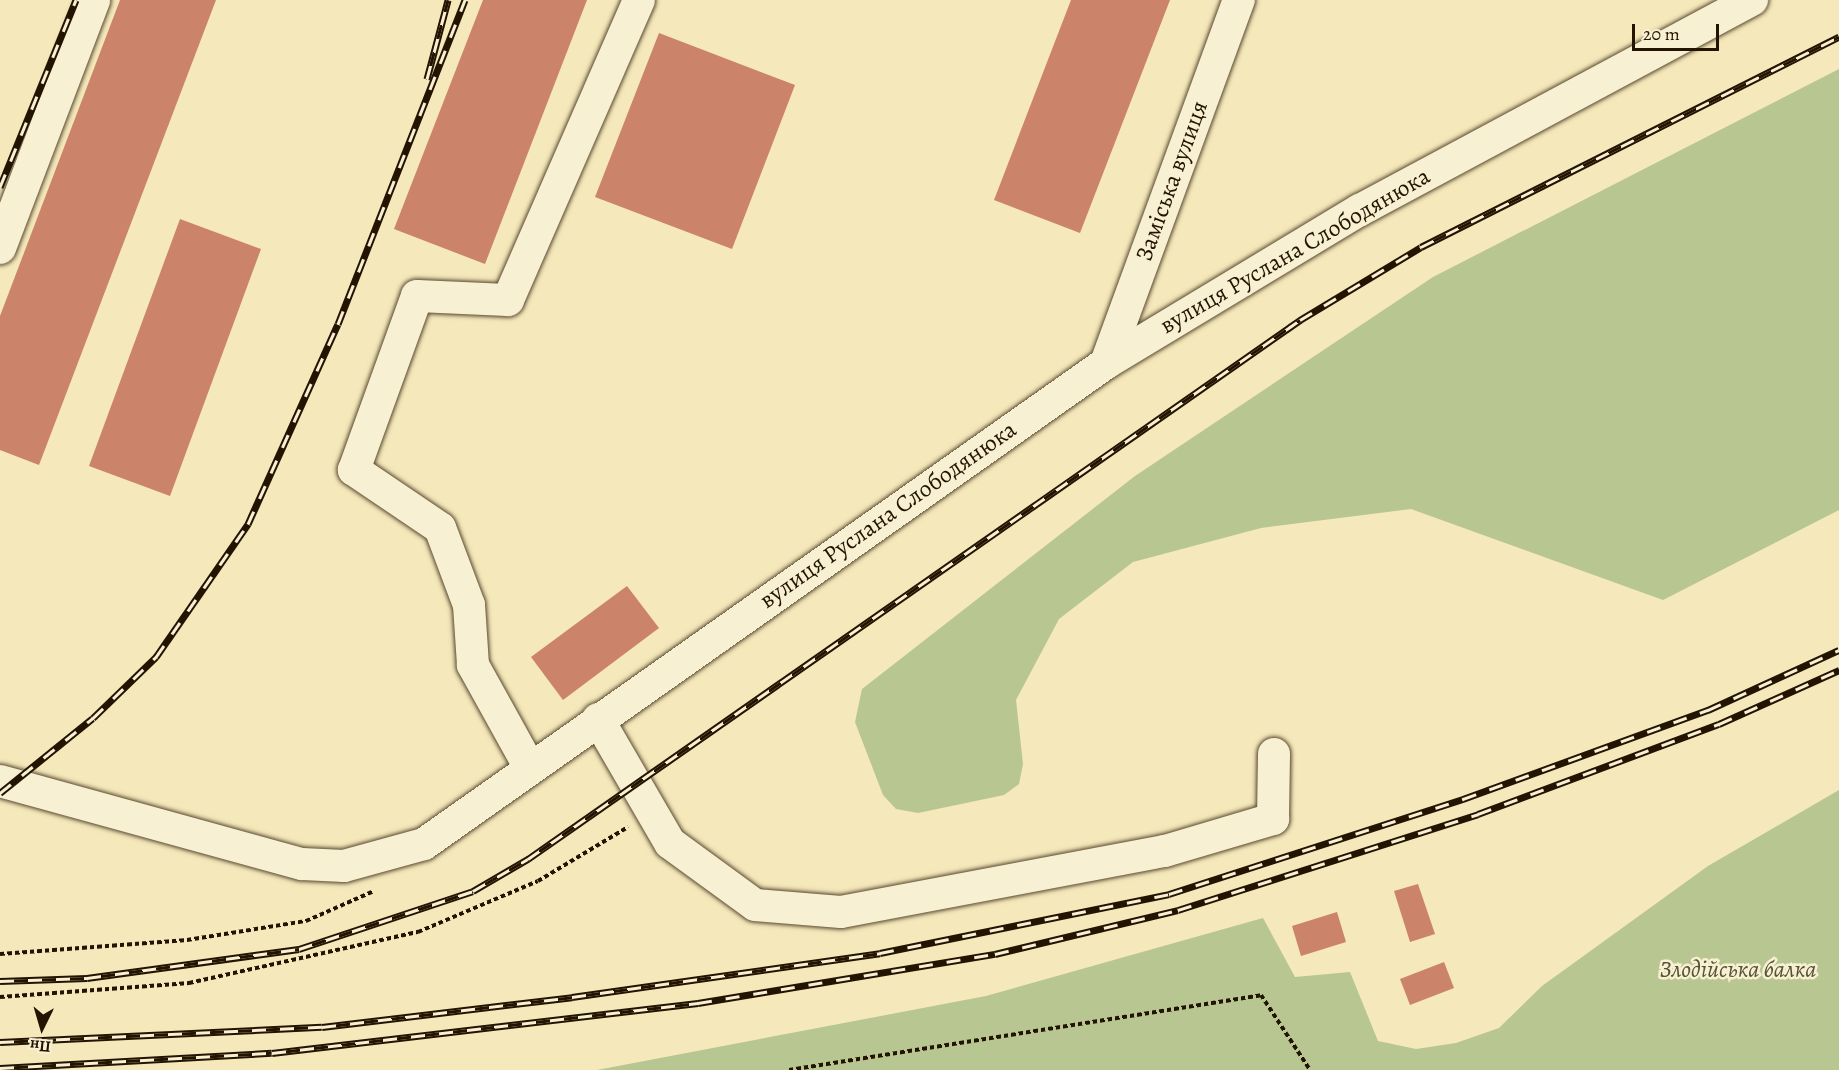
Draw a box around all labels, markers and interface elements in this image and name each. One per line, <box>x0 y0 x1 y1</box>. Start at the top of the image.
scale bar <box>1635 12 1722 50</box>
text: 20 m <box>1643 22 1680 46</box>
street label: Заміська вулиця <box>1130 97 1214 265</box>
street label: вулиця Руслана Слободянюка <box>1155 162 1435 340</box>
street label: вулиця Руслана Слободянюка <box>754 415 1022 615</box>
park label: Злодійська балка <box>1660 956 1816 984</box>
north arrow <box>12 998 72 1058</box>
text: Пн <box>29 1034 52 1058</box>

